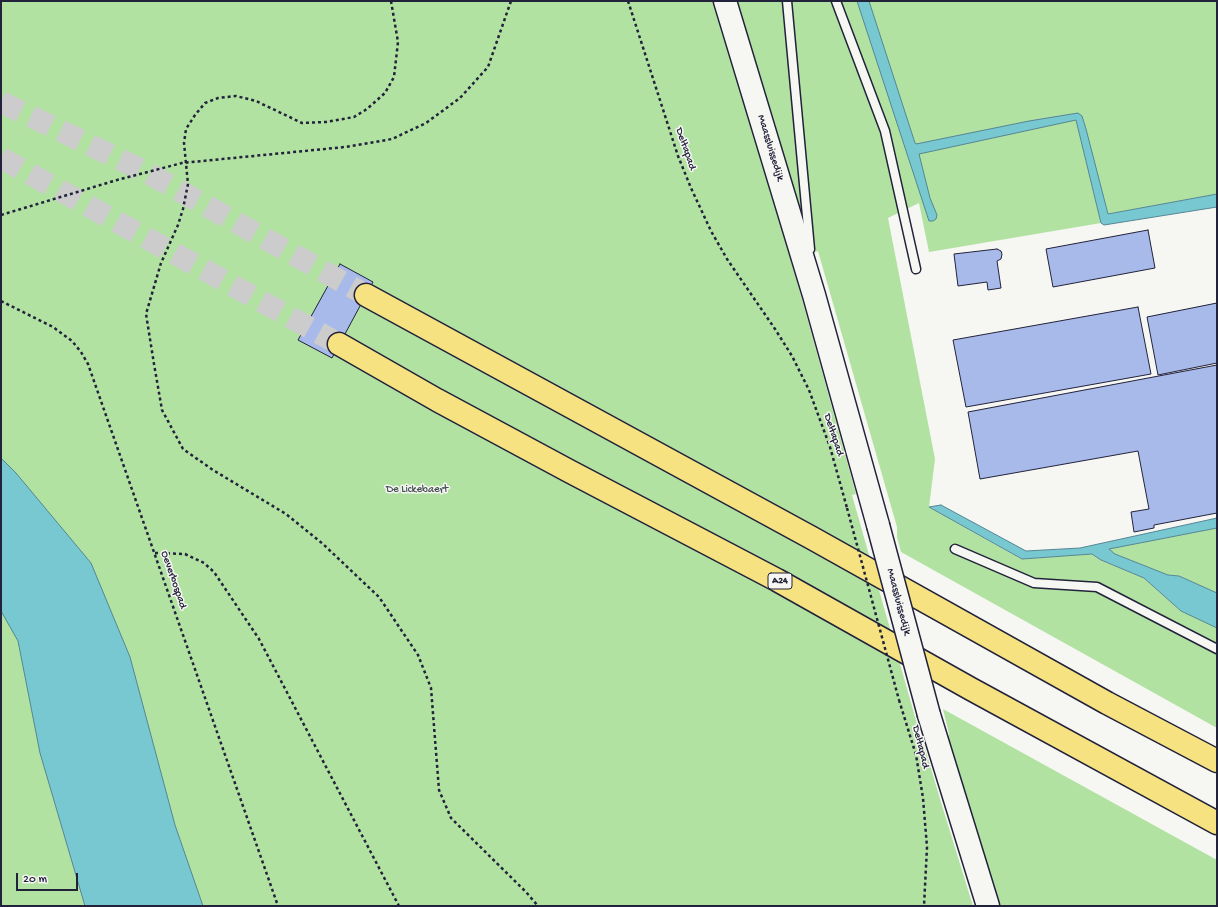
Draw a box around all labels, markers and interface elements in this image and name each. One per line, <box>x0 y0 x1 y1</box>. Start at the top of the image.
street label: Maassluissedijk <box>754 113 786 183</box>
street label: Deltapad <box>672 126 698 172</box>
street label: Deltapad <box>820 412 846 458</box>
park label: De Lickebaert <box>386 483 448 497</box>
street label: Oeverbospad <box>157 549 189 611</box>
street label: Maassluissedijk <box>883 567 913 637</box>
road number: A24 <box>768 573 792 589</box>
street label: Deltapad <box>908 724 932 770</box>
scale bar <box>18 865 80 891</box>
text: 20 m <box>23 873 47 887</box>

